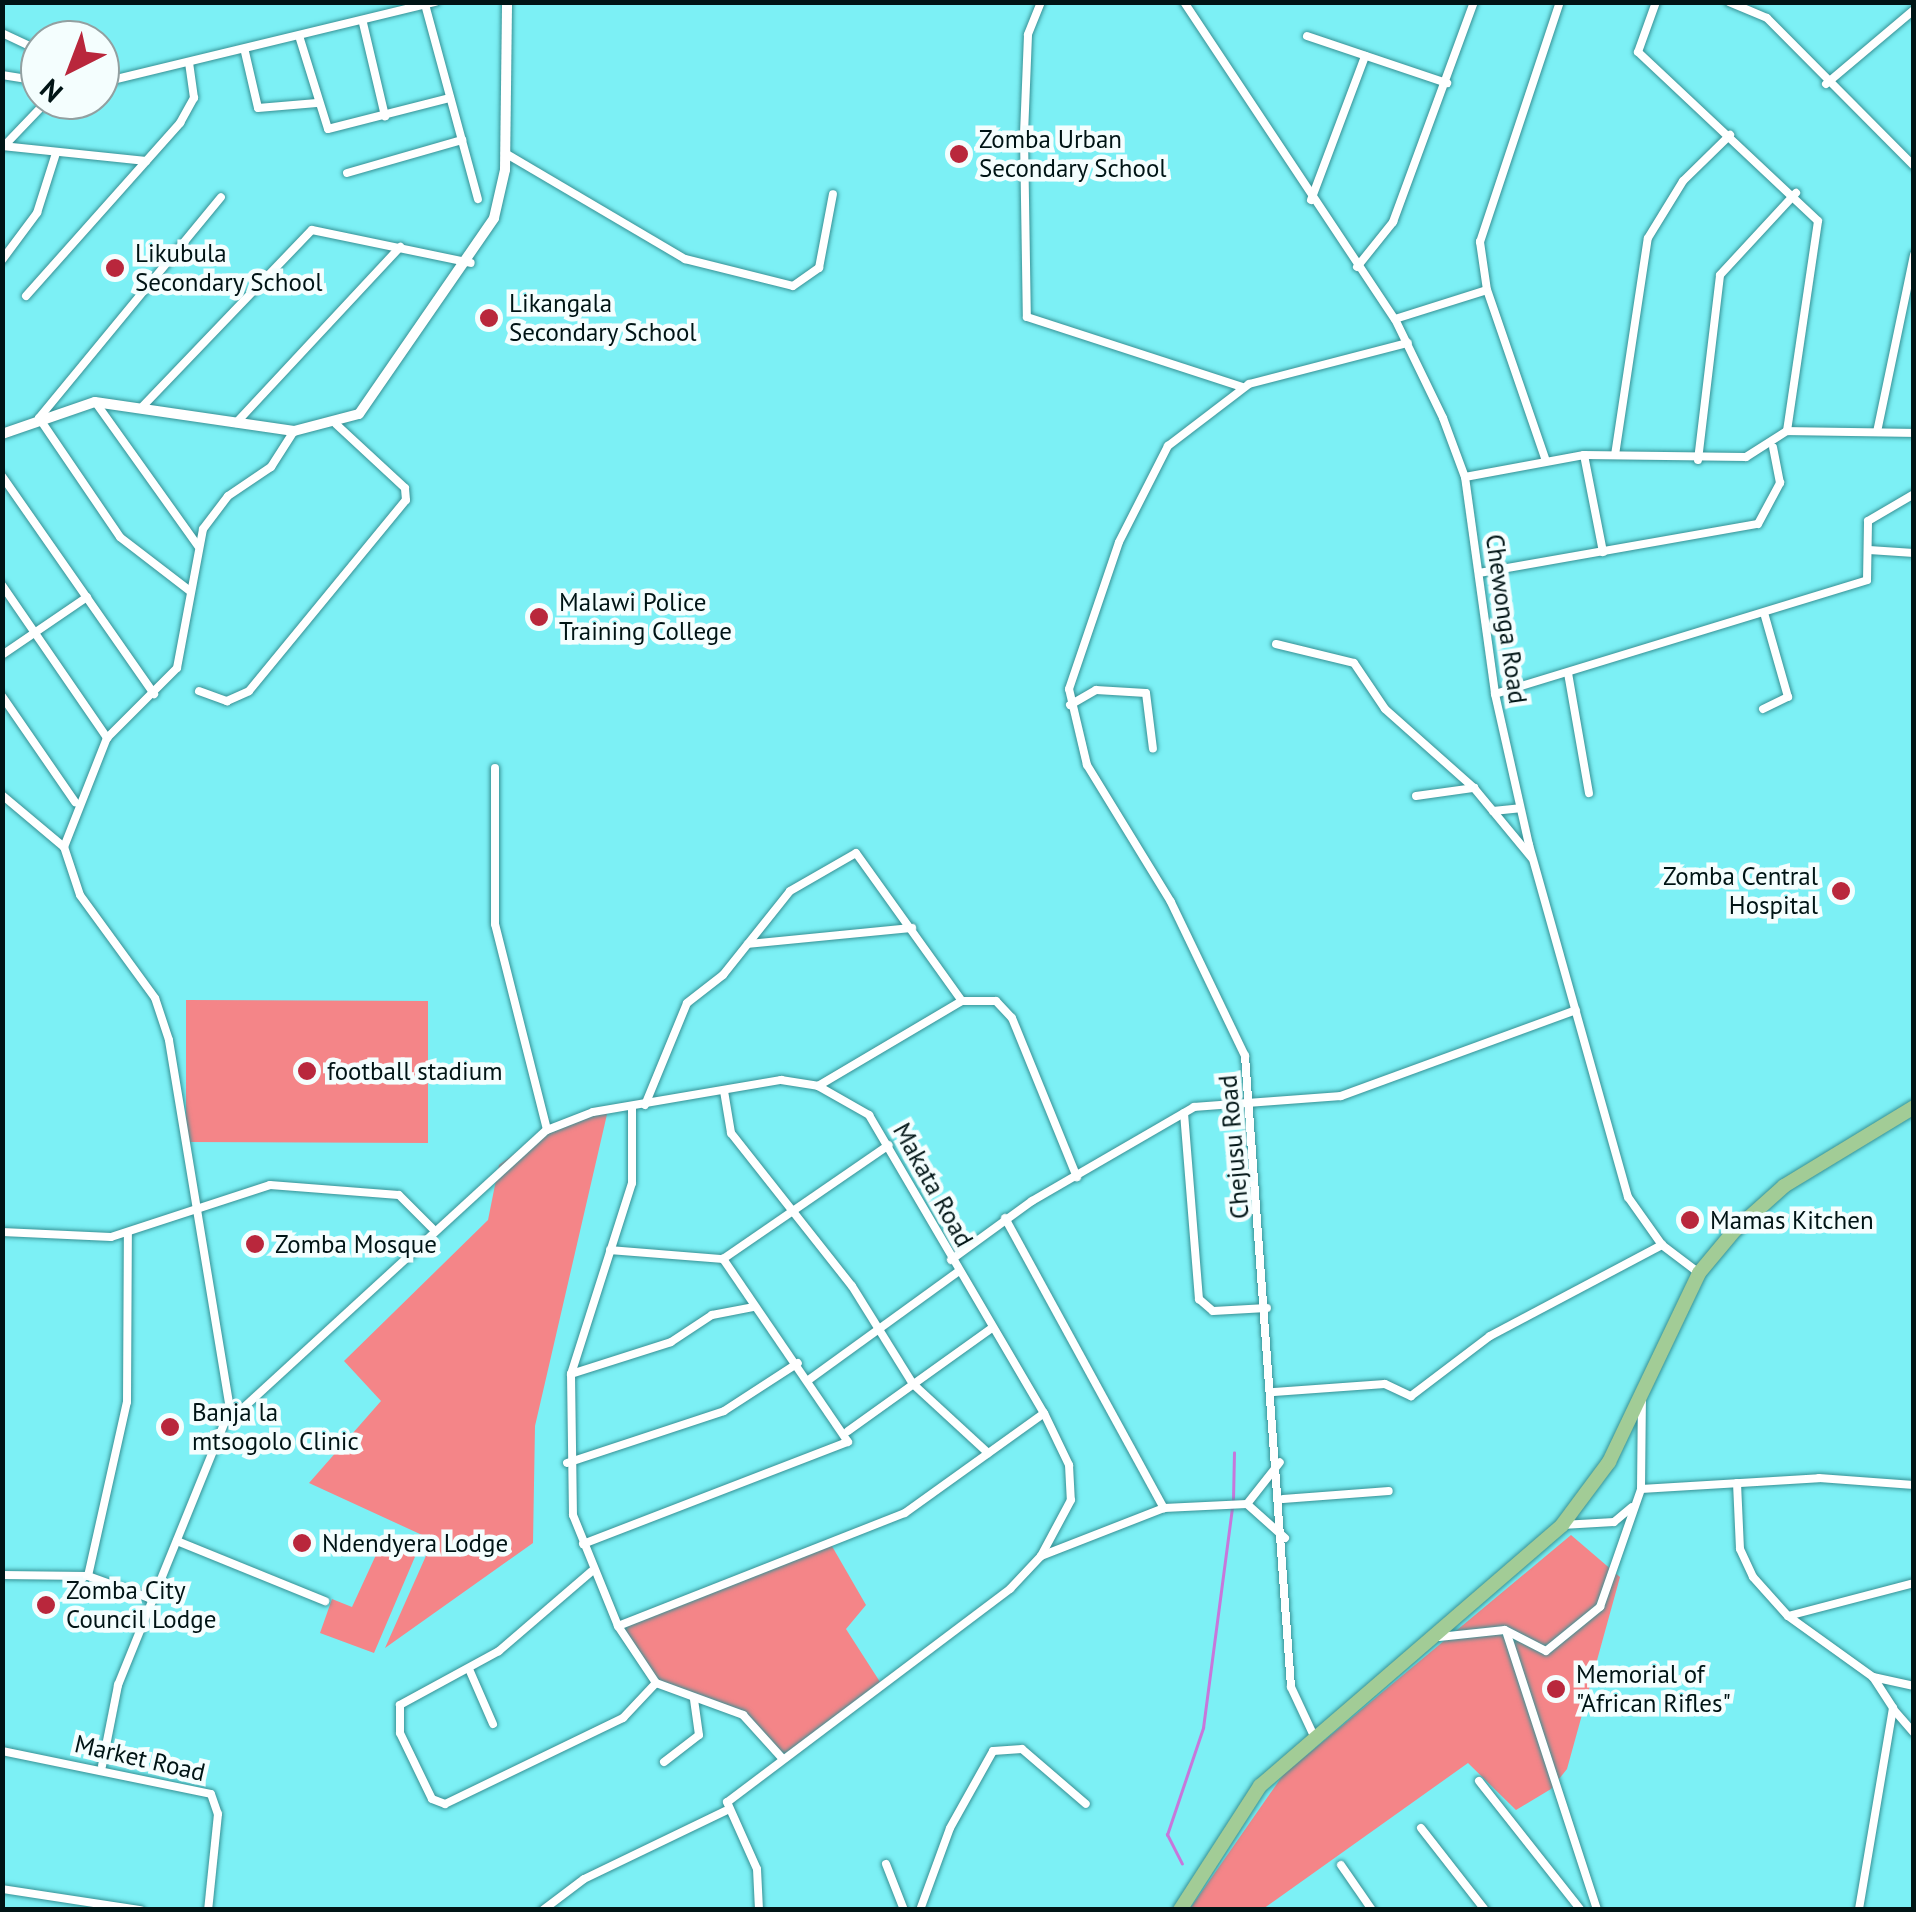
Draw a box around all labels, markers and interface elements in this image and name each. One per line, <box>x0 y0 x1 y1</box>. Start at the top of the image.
north arrow <box>20 20 120 120</box>
text: N <box>32 71 70 111</box>
place label: Zomba Urban Secondary School <box>979 125 1167 184</box>
marker: Zomba Urban Secondary School <box>948 143 970 165</box>
place label: Likubula Secondary School <box>135 239 323 298</box>
marker: Likubula Secondary School <box>104 257 126 279</box>
place label: Likangala Secondary School <box>509 289 697 348</box>
marker: Likangala Secondary School <box>478 307 500 329</box>
street label: Chewonga Road <box>1479 532 1533 706</box>
place label: Malawi Police Training College <box>559 588 732 647</box>
marker: Malawi Police Training College <box>528 606 550 628</box>
place label: Zomba Central Hospital <box>1663 862 1818 921</box>
marker: Zomba Central Hospital <box>1828 878 1854 904</box>
place label: football stadium <box>327 1056 502 1086</box>
marker: football stadium <box>296 1060 318 1082</box>
street label: Chejusu Road <box>1213 1074 1255 1220</box>
street label: Makata Road <box>887 1118 979 1252</box>
place label: Mamas Kitchen <box>1710 1205 1874 1235</box>
marker: Mamas Kitchen <box>1679 1209 1701 1231</box>
place label: Zomba Mosque <box>275 1229 437 1259</box>
marker: Zomba Mosque <box>244 1233 266 1255</box>
place label: Banja la mtsogolo Clinic <box>192 1398 359 1457</box>
marker: Banja la mtsogolo Clinic <box>157 1414 183 1440</box>
place label: Ndendyera Lodge <box>322 1528 508 1558</box>
marker: Ndendyera Lodge <box>291 1532 313 1554</box>
place label: Zomba City Council Lodge <box>66 1576 216 1635</box>
marker: Zomba City Council Lodge <box>35 1594 57 1616</box>
place label: Memorial of "African Rifles" <box>1576 1660 1731 1719</box>
marker: Memorial of "African Rifles" <box>1545 1678 1567 1700</box>
street label: Market Road <box>72 1728 208 1788</box>

